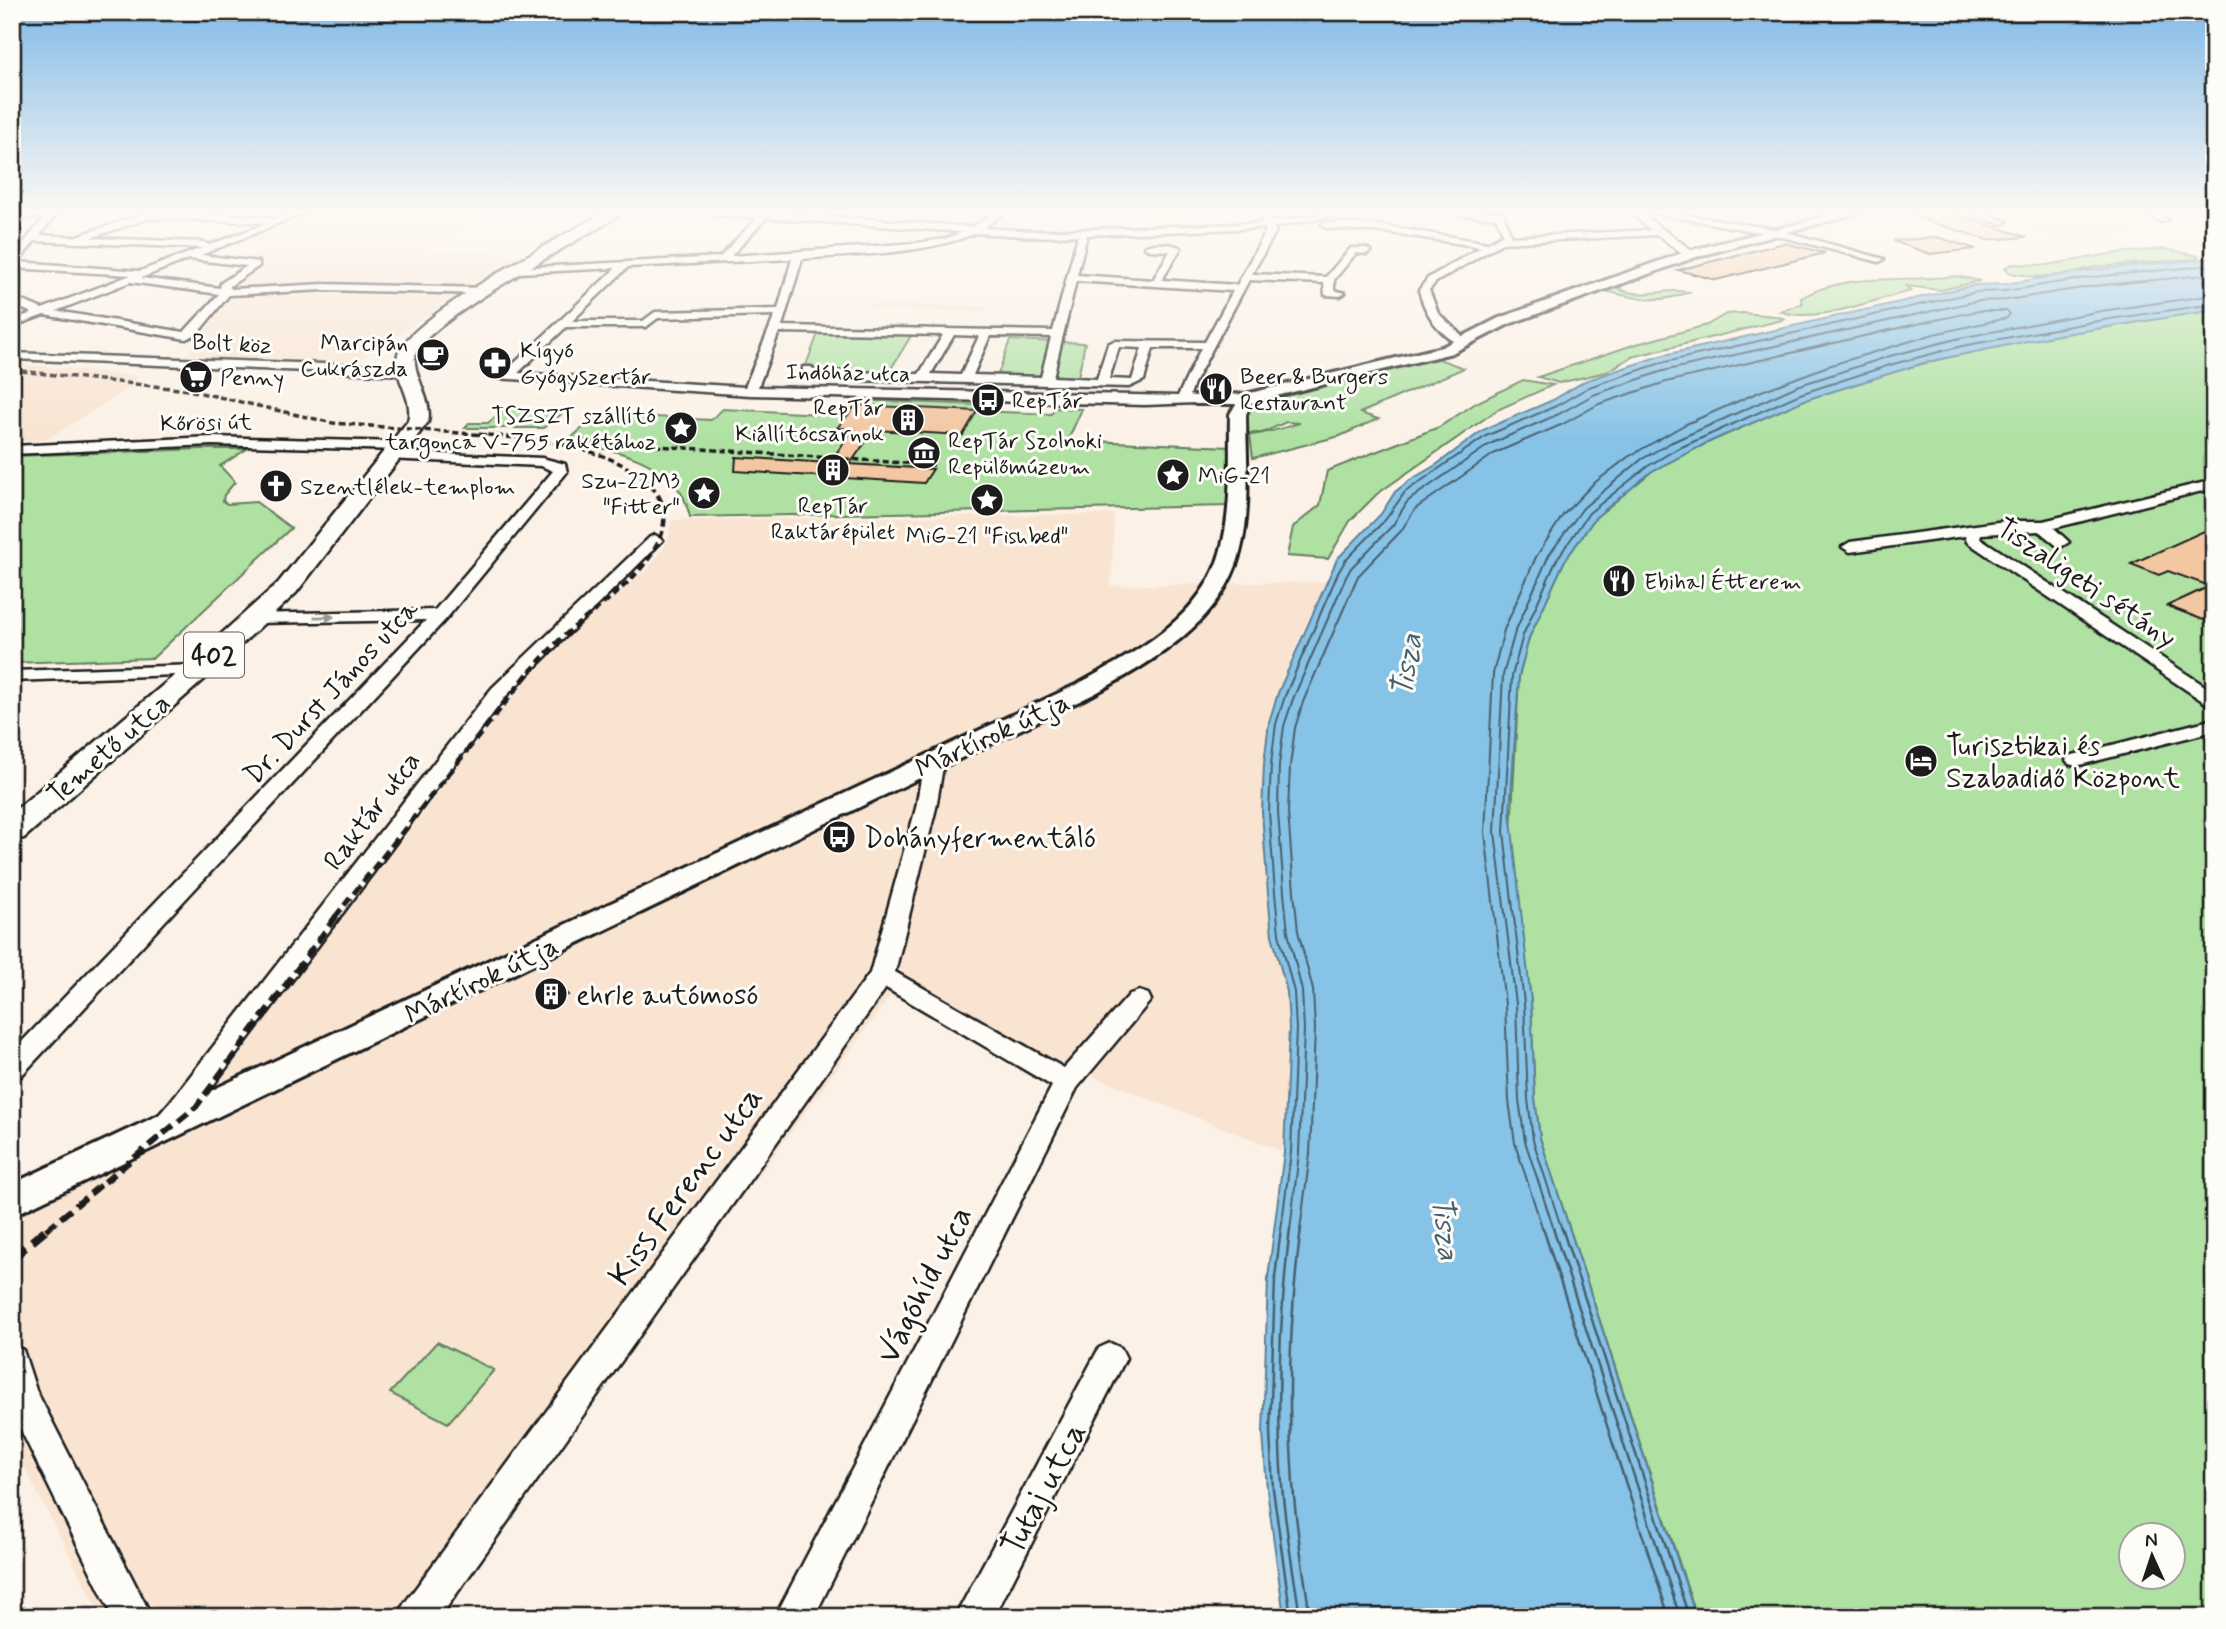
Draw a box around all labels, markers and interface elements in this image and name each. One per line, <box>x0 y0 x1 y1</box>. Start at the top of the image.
street label: Bolt köz <box>191 328 273 362</box>
place label: Marcipán Cukrászda <box>300 329 408 385</box>
cafe icon: Marcipán Cukrászda <box>414 336 452 374</box>
place label: Kígyó Gyógyszertár <box>520 337 651 393</box>
pharmacy icon: Kígyó Gyógyszertár <box>476 344 514 382</box>
supermarket icon: Penny <box>177 358 215 396</box>
street label: Indóház utca <box>786 358 910 390</box>
place label: Beer & Burgers Restaurant <box>1240 363 1388 419</box>
place label: Penny <box>220 364 284 394</box>
restaurant icon: Beer & Burgers Restaurant <box>1197 370 1235 408</box>
bus stop icon: RepTár <box>969 381 1007 419</box>
place label: RepTár <box>1012 387 1083 417</box>
place label: RepTár Kiállítócsarnok <box>735 394 884 450</box>
building icon: RepTár Kiállítócsarnok <box>889 401 927 439</box>
place label: TSZSZT szállító targonca V-755 rakétához <box>384 402 656 460</box>
street label: Kőrösi út <box>160 408 253 440</box>
place icon: TSZSZT szállító targonca V-755 rakétához <box>662 409 700 447</box>
place label: RepTár Szolnoki Repülőmúzeum <box>948 427 1102 483</box>
museum icon: RepTár Szolnoki Repülőmúzeum <box>905 434 943 472</box>
building icon: RepTár Raktárépület <box>814 451 852 489</box>
place icon: MiG-21 <box>1154 456 1192 494</box>
place label: MiG-21 <box>1198 462 1270 492</box>
church icon: Szentlélek-templom <box>257 467 295 505</box>
place label: Szu-22M3 "Fitter" <box>581 467 680 523</box>
place label: Szentlélek-templom <box>300 473 516 503</box>
place icon: Szu-22M3 "Fitter" <box>685 474 723 512</box>
place icon: MiG-21 "Fishbed" <box>968 481 1006 519</box>
place label: RepTár Raktárépület <box>771 492 895 548</box>
street label: Tiszaligeti sétány <box>1988 510 2183 658</box>
place label: MiG-21 "Fishbed" <box>906 522 1068 552</box>
restaurant icon: Ebihal Étterem <box>1600 562 1638 600</box>
place label: Ebihal Étterem <box>1644 567 1802 598</box>
street label: Dr. Durst János utca <box>236 592 428 793</box>
one-way arrow <box>314 611 336 623</box>
water label: Tisza <box>1383 630 1432 700</box>
road number: 402 <box>184 632 244 678</box>
street label: Mártírok útja <box>910 684 1076 788</box>
street label: Temető utca <box>40 686 179 814</box>
place label: Turisztikai és Szabadidő Központ <box>1946 729 2181 798</box>
hotel icon: Turisztikai és Szabadidő Központ <box>1902 742 1940 780</box>
street label: Raktár utca <box>316 744 430 879</box>
bus stop icon: Dohányfermentáló <box>820 818 858 856</box>
place label: Dohányfermentáló <box>864 821 1096 858</box>
street label: Mártírok útja <box>399 928 565 1034</box>
building icon: ehrle autómosó <box>532 975 570 1013</box>
place label: ehrle autómosó <box>576 978 758 1015</box>
street label: Kiss Ferenc utca <box>599 1078 774 1296</box>
water label: Tisza <box>1421 1194 1468 1263</box>
street label: Vágóhíd utca <box>867 1199 984 1372</box>
street label: Tutaj utca <box>991 1415 1098 1564</box>
north arrow <box>2118 1520 2188 1590</box>
text: N <box>2144 1528 2158 1553</box>

